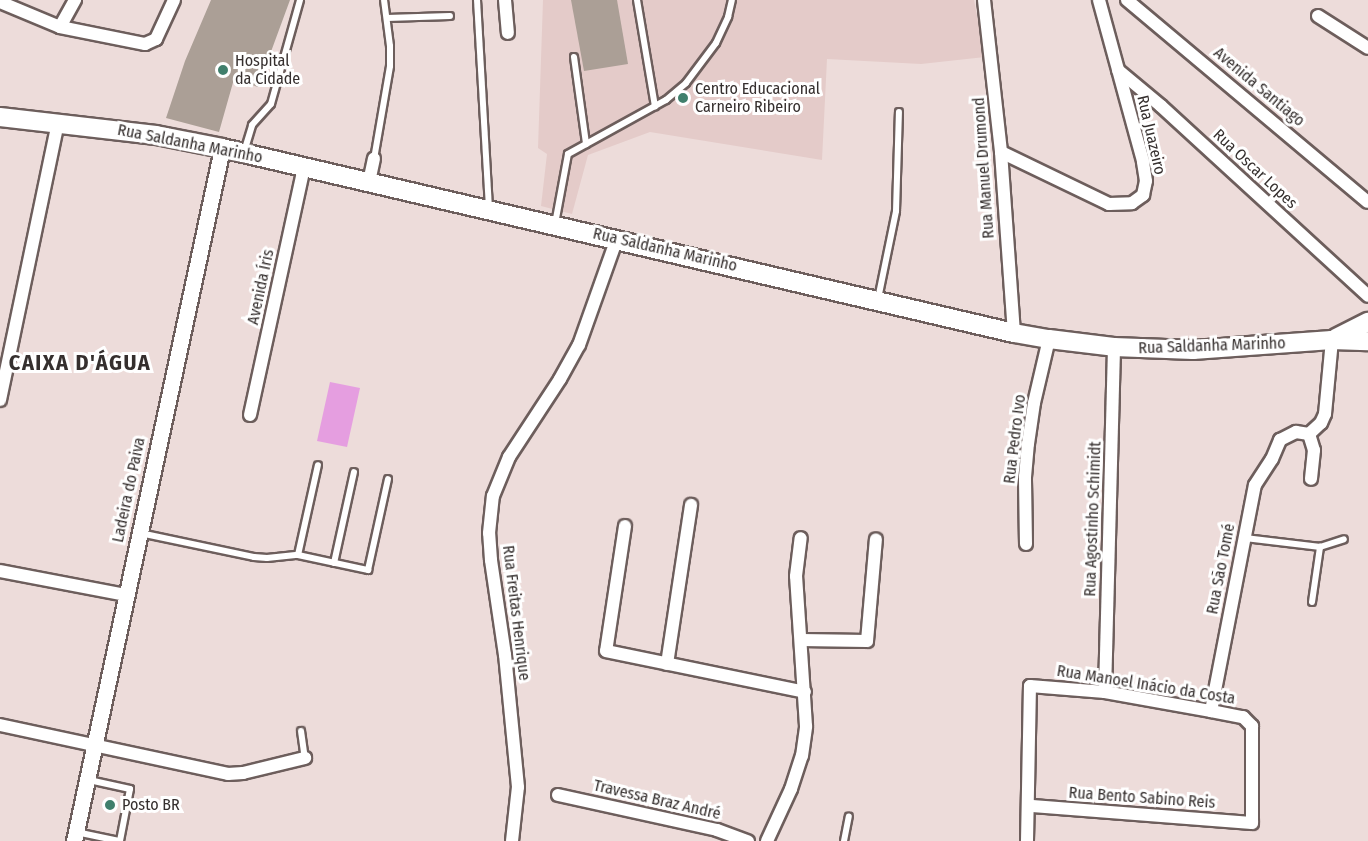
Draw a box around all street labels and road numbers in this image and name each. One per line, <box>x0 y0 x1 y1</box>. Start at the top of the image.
street label: Avenida Santiago <box>1210 43 1308 131</box>
street label: Rua Juazeiro <box>1133 93 1169 177</box>
street label: Rua Manuel Drumond <box>969 97 999 239</box>
street label: Rua Saldanha Marinho <box>116 121 264 167</box>
street label: Rua Oscar Lopes <box>1209 125 1301 213</box>
street label: Rua Saldanha Marinho <box>591 224 739 276</box>
street label: Avenida Íris <box>244 248 278 326</box>
street label: Rua Saldanha Marinho <box>1138 334 1286 358</box>
street label: Rua Pedro Ivo <box>1000 393 1030 485</box>
street label: Ladeira do Paiva <box>108 436 150 544</box>
street label: Rua Agostinho Schimidt <box>1081 441 1105 597</box>
street label: Rua Sāo Tomé <box>1203 522 1239 616</box>
street label: Rua Freitas Henrique <box>498 544 534 682</box>
street label: Rua Manoel Inácio da Costa <box>1055 661 1237 709</box>
street label: Travessa Braz André <box>592 776 722 824</box>
street label: Rua Bento Sabino Reis <box>1068 783 1216 813</box>

